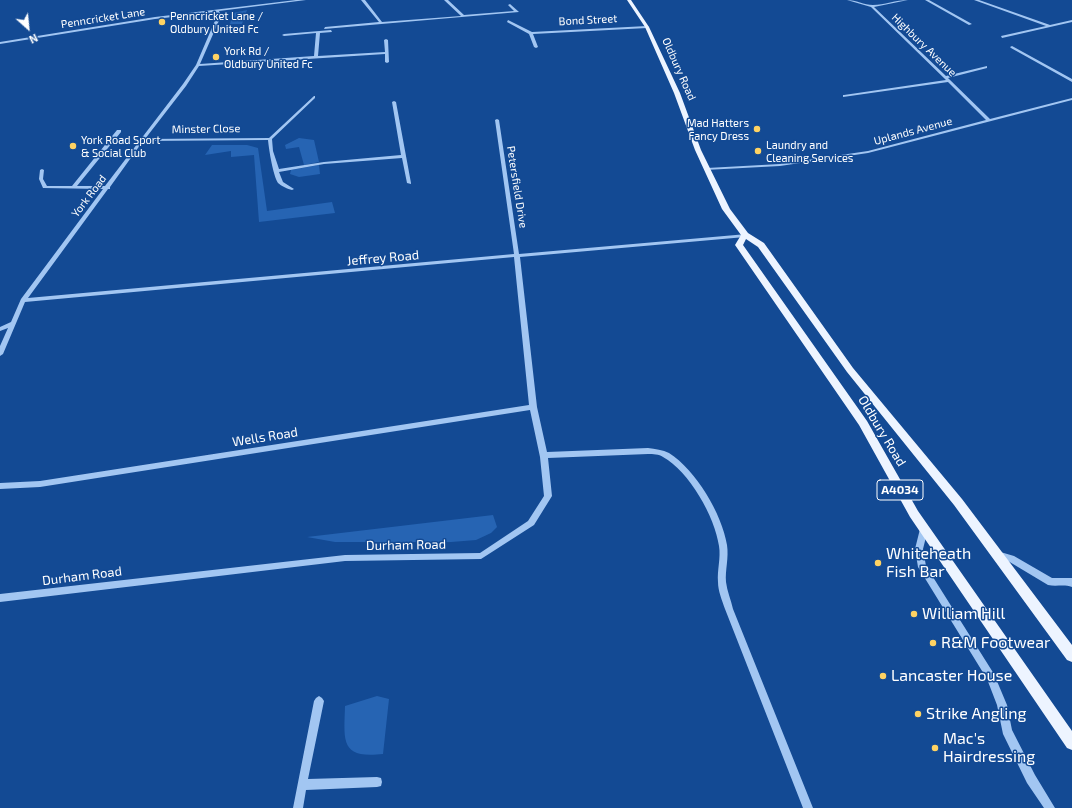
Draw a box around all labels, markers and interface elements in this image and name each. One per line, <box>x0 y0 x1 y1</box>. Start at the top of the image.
street label: Penncricket Lane <box>60 5 146 31</box>
north arrow <box>8 8 48 48</box>
place label: Penncricket Lane / Oldbury United Fc <box>170 9 263 35</box>
street label: Highbury Avenue <box>889 11 959 79</box>
street label: Bond Street <box>558 12 618 28</box>
marker: Penncricket Lane / Oldbury United Fc <box>157 17 167 27</box>
text: N <box>27 32 40 47</box>
street label: Oldbury Road <box>659 35 699 103</box>
place label: York Rd / Oldbury United Fc <box>224 44 313 70</box>
marker: York Rd / Oldbury United Fc <box>211 52 221 62</box>
street label: Uplands Avenue <box>872 114 954 148</box>
place label: Mad Hatters Fancy Dress <box>687 116 749 142</box>
street label: Minster Close <box>172 122 240 136</box>
marker: Mad Hatters Fancy Dress <box>752 124 762 134</box>
place label: York Road Sport & Social Club <box>81 133 160 159</box>
place label: Laundry and Cleaning Services <box>766 138 853 164</box>
marker: York Road Sport & Social Club <box>68 141 78 151</box>
street label: Petersfield Drive <box>504 145 530 229</box>
marker: Laundry and Cleaning Services <box>753 146 763 156</box>
street label: York Road <box>69 172 109 220</box>
street label: Jeffrey Road <box>346 247 420 269</box>
street label: Oldbury Road <box>855 393 909 469</box>
street label: Wells Road <box>231 424 299 450</box>
road number: A4034 <box>877 480 923 500</box>
street label: Durham Road <box>366 537 446 553</box>
place label: Whiteheath Fish Bar <box>886 544 971 582</box>
marker: Whiteheath Fish Bar <box>873 558 883 568</box>
street label: Durham Road <box>41 563 123 589</box>
place label: William Hill <box>922 604 1005 624</box>
marker: William Hill <box>909 609 919 619</box>
place label: R&M Footwear <box>941 633 1050 653</box>
marker: R&M Footwear <box>928 638 938 648</box>
place label: Lancaster House <box>891 666 1012 686</box>
marker: Lancaster House <box>878 671 888 681</box>
place label: Strike Angling <box>926 704 1027 724</box>
marker: Strike Angling <box>913 709 923 719</box>
place label: Mac's Hairdressing <box>943 729 1035 767</box>
marker: Mac's Hairdressing <box>930 743 940 753</box>

